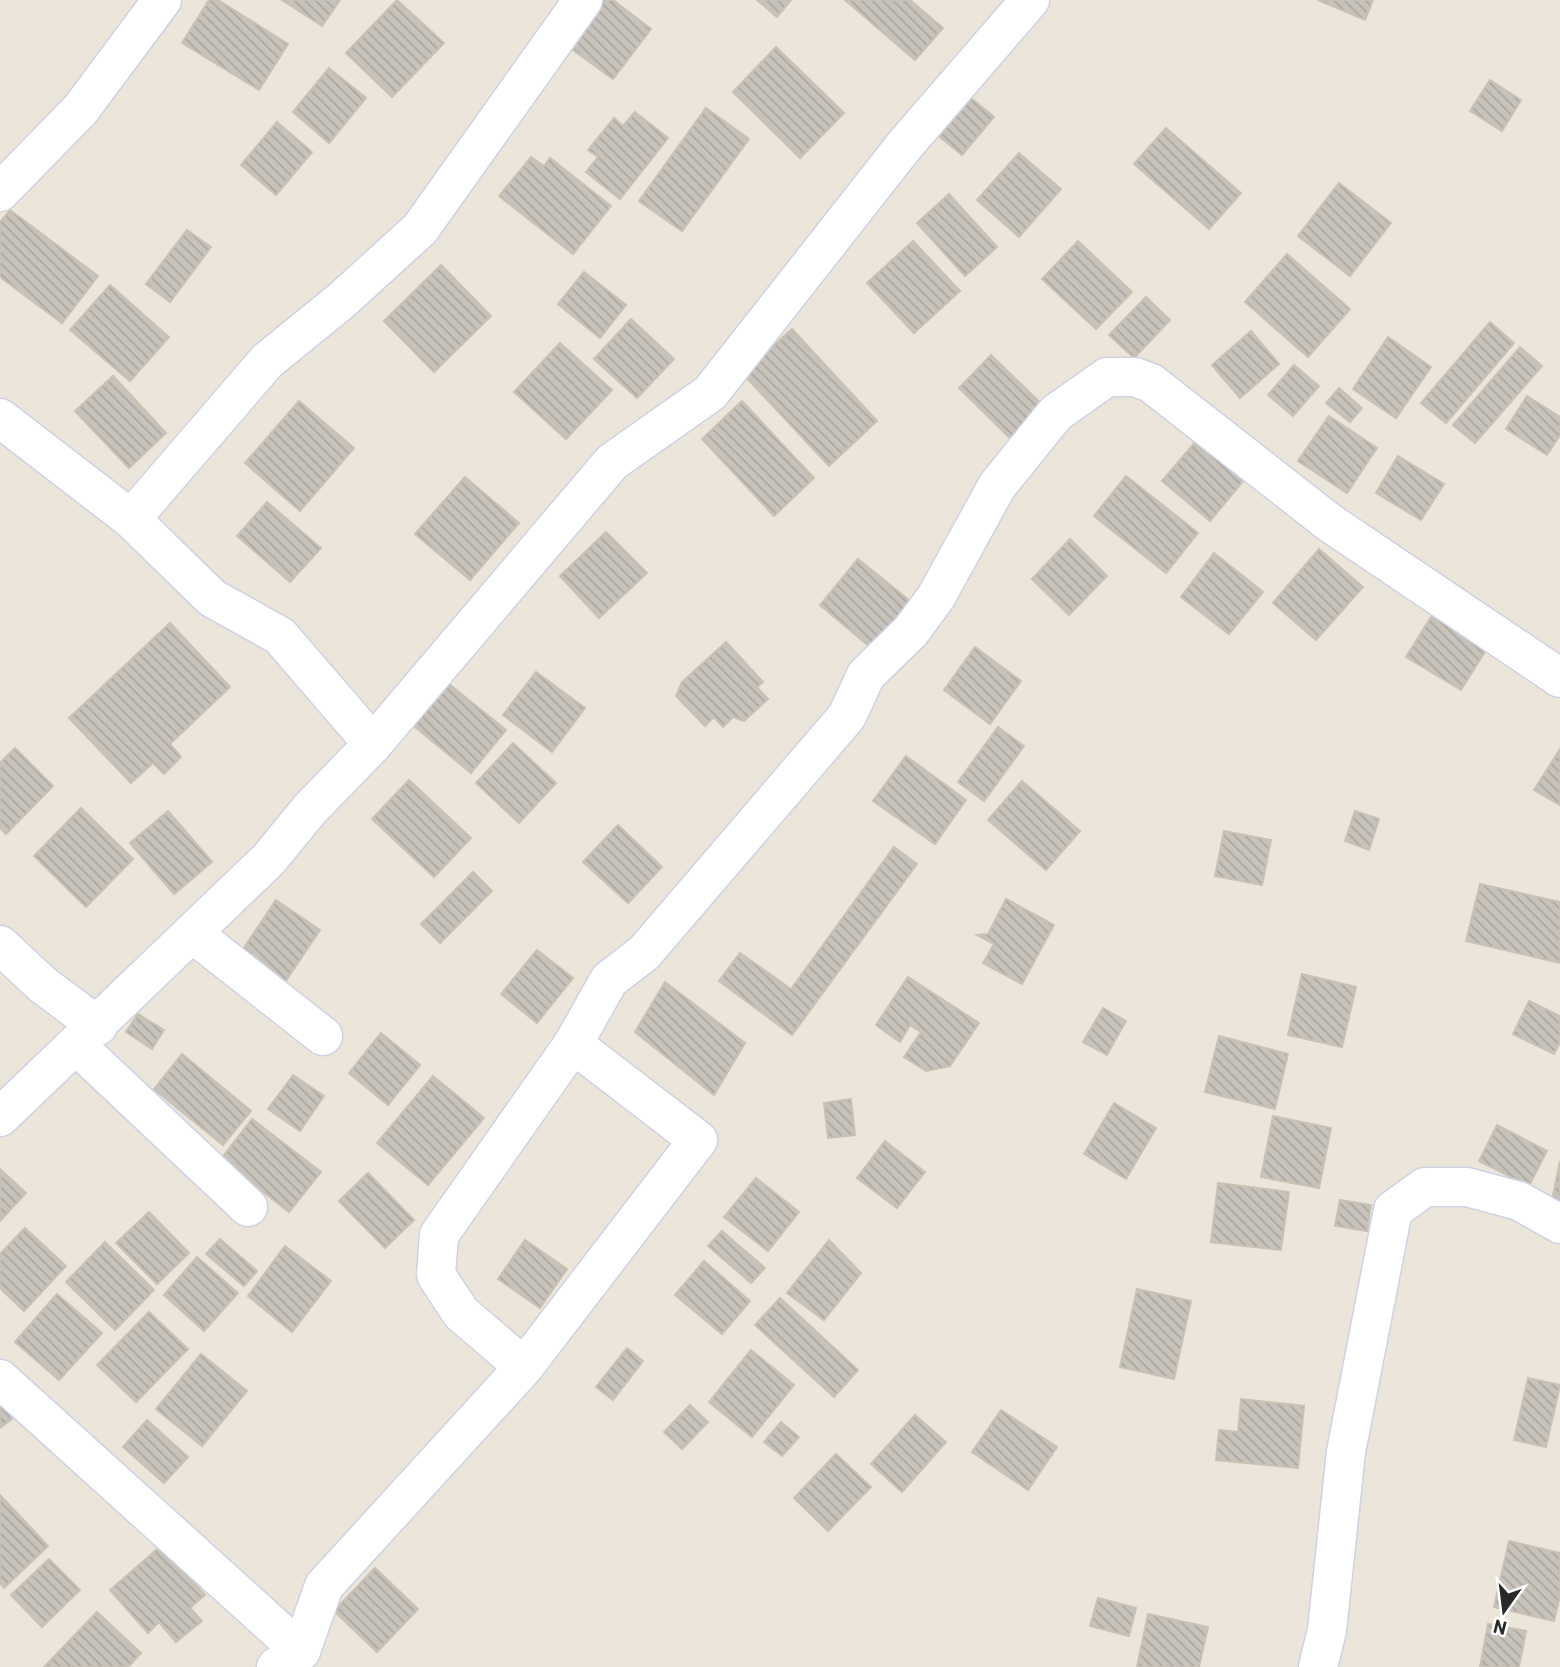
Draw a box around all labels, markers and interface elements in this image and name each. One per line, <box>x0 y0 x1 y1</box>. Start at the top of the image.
north arrow <box>1469 1576 1539 1646</box>
text: N <box>1491 1615 1509 1641</box>

